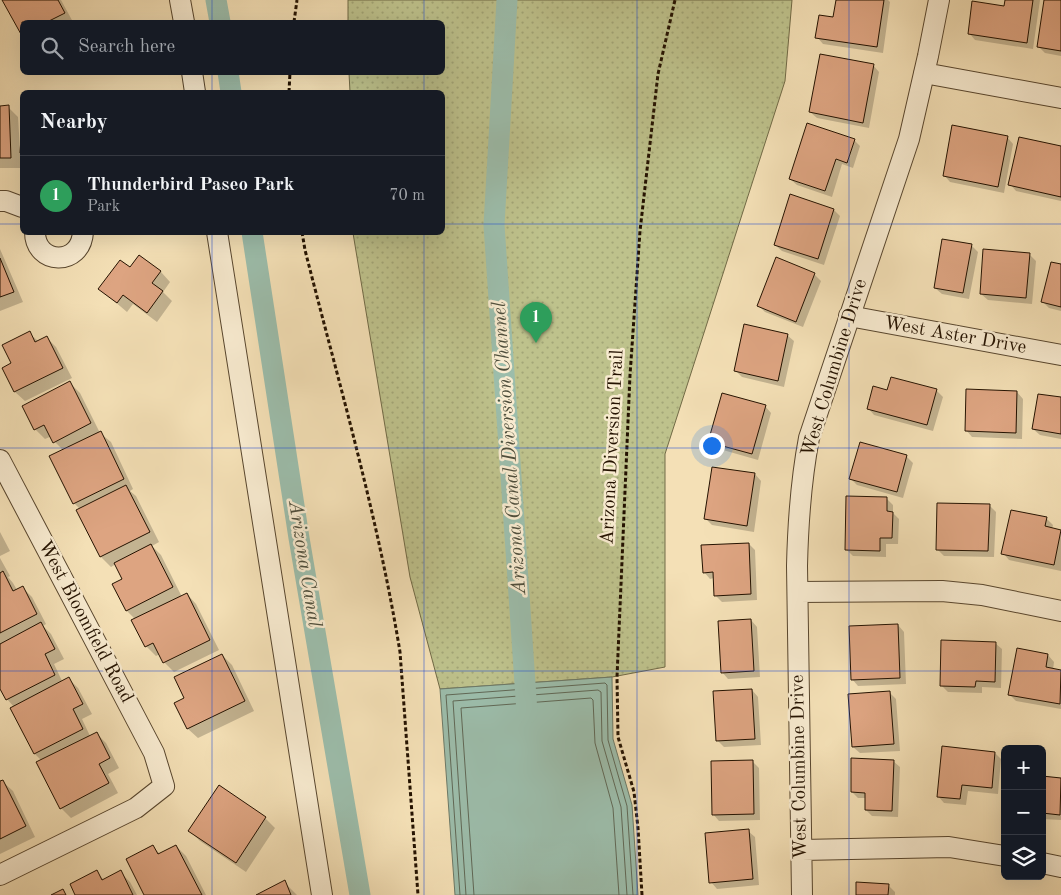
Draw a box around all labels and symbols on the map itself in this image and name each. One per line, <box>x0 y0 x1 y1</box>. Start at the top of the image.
street label: West Columbine Drive <box>799 277 871 459</box>
water label: Arizona Canal Diversion Channel <box>490 301 530 596</box>
pin: 1 <box>520 302 552 343</box>
street label: West Aster Drive <box>882 314 1028 358</box>
street label: Arizona Diversion Trail <box>598 349 628 545</box>
your location <box>699 433 725 459</box>
water label: Arizona Canal <box>284 498 324 629</box>
street label: West Bloomfield Road <box>34 538 136 706</box>
street label: West Columbine Drive <box>789 674 811 860</box>

